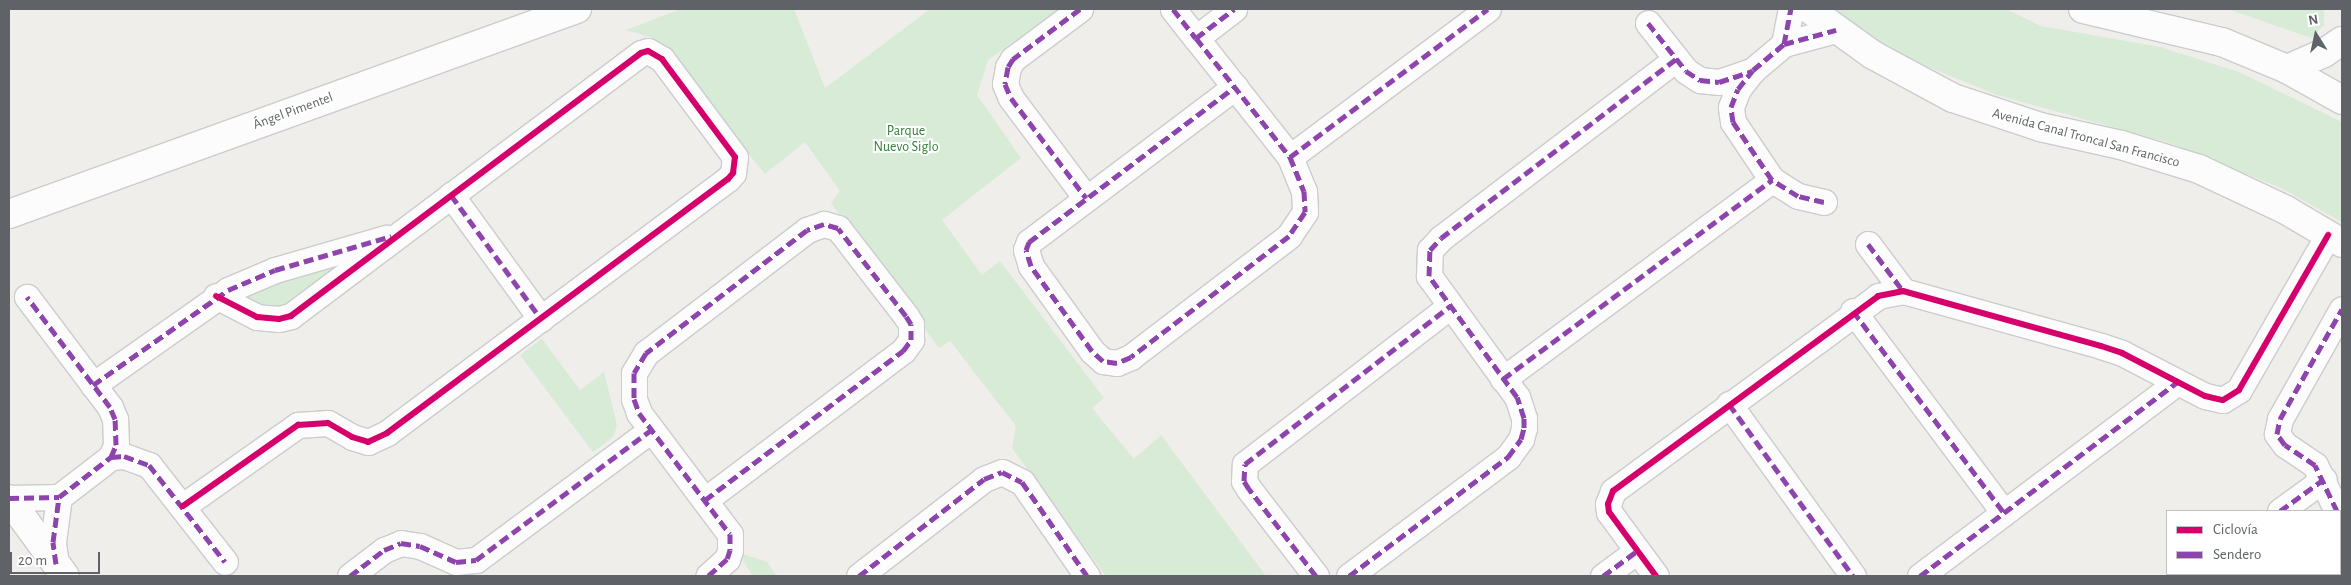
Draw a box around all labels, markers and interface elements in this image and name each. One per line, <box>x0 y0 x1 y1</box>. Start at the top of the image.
north arrow <box>2291 10 2341 60</box>
text: N <box>2307 12 2319 28</box>
street label: Ángel Pimentel <box>251 89 335 133</box>
street label: Avenida Canal Troncal San Francisco <box>1990 105 2182 171</box>
park label: Parque Nuevo Siglo <box>873 123 939 156</box>
legend <box>2166 510 2341 575</box>
text: Ciclovía <box>2213 522 2258 537</box>
scale bar <box>12 542 102 574</box>
text: Sendero <box>2213 547 2261 562</box>
text: 20 m <box>18 553 47 568</box>

